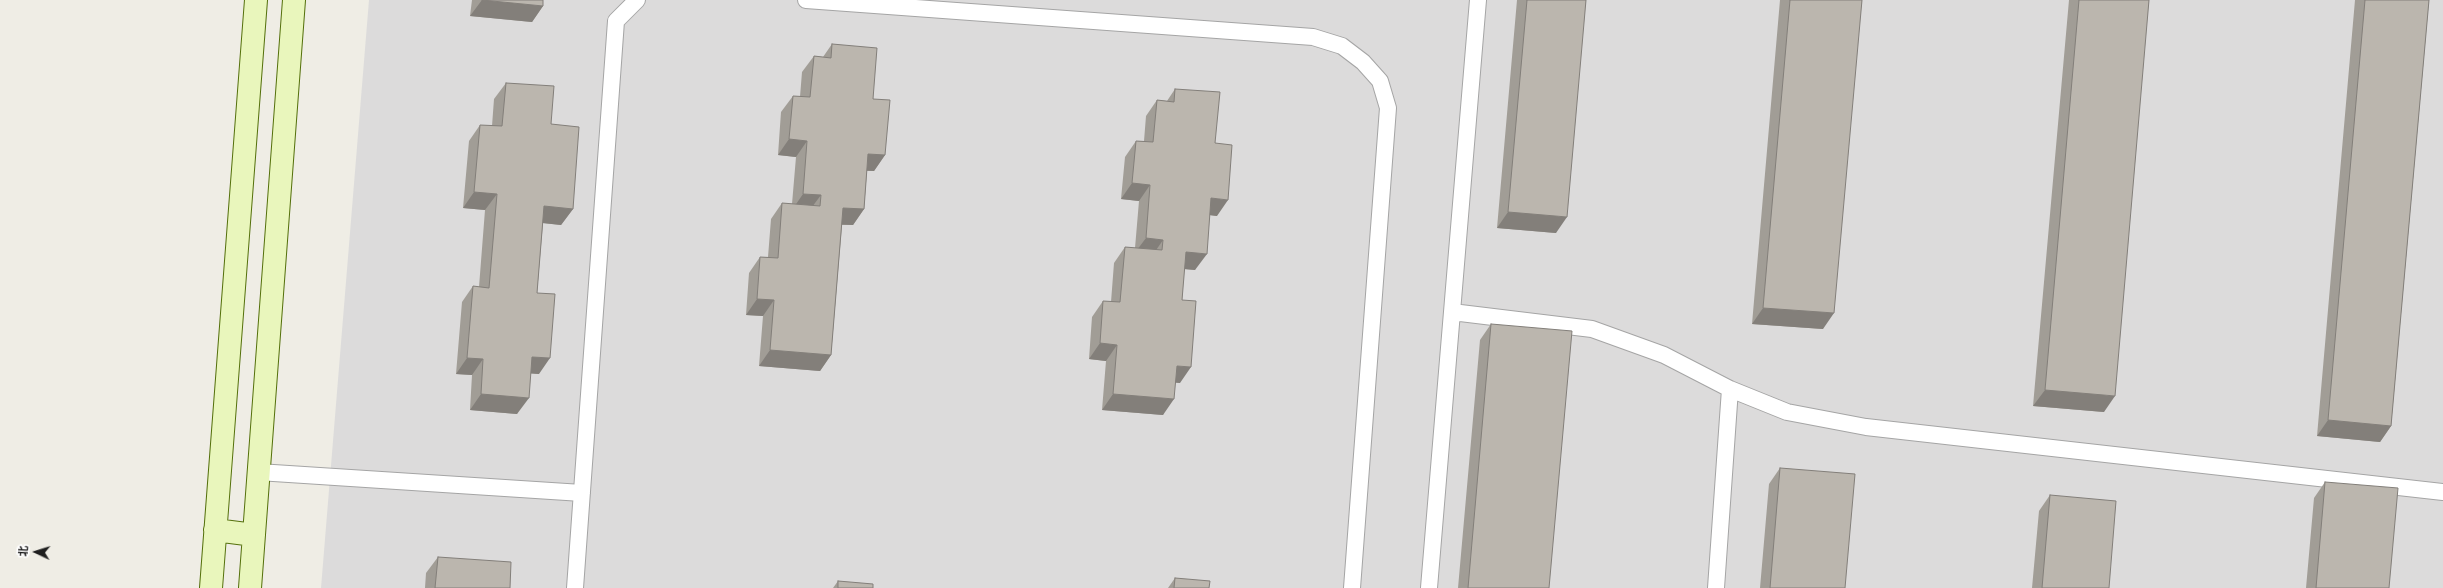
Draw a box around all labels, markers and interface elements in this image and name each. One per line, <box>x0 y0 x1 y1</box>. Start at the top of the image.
north arrow <box>16 532 56 572</box>
text: 北 <box>17 545 30 557</box>

